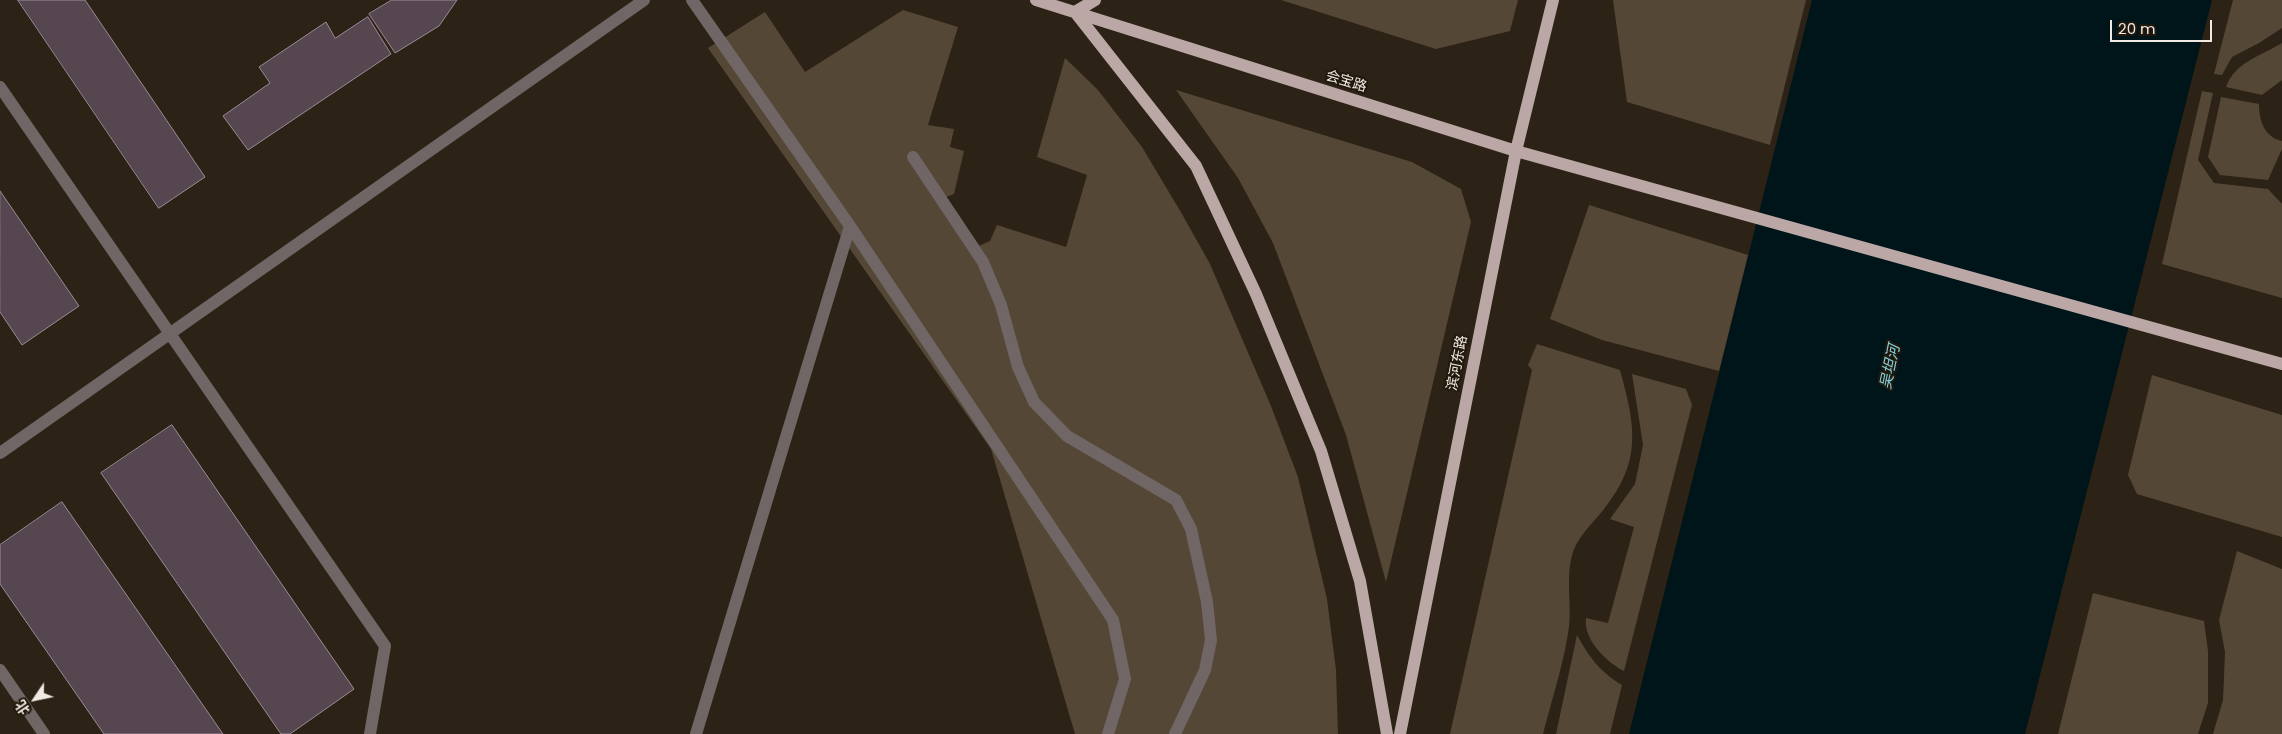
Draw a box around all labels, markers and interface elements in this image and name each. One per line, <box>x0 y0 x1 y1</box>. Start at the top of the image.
scale bar <box>2112 10 2214 42</box>
text: 20 m <box>2118 18 2156 39</box>
street label: 会宝路 <box>1323 68 1369 96</box>
street label: 滨河东路 <box>1444 334 1472 392</box>
water label: 吴坦河 <box>1878 343 1904 391</box>
north arrow <box>10 674 60 724</box>
text: 北 <box>10 696 35 719</box>

